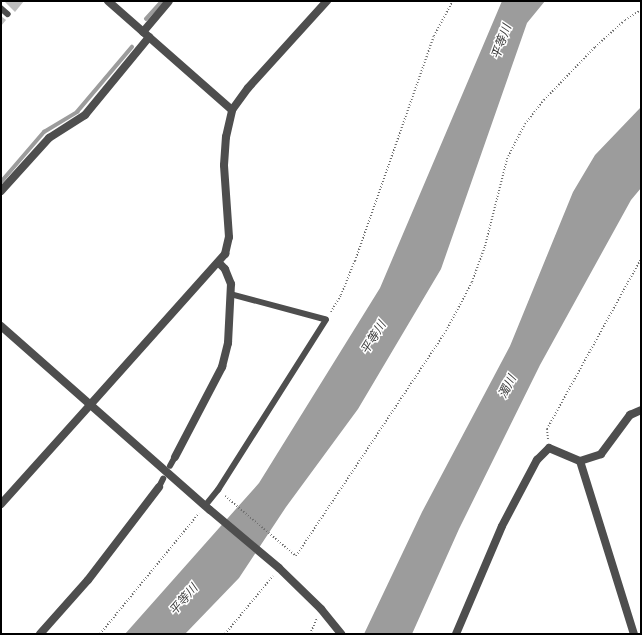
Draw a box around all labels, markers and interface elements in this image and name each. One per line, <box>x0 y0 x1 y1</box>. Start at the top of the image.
water label: 平等川 <box>489 23 515 61</box>
water label: 平等川 <box>358 319 390 357</box>
water label: 濁川 <box>496 373 520 401</box>
water label: 平等川 <box>167 582 201 618</box>

